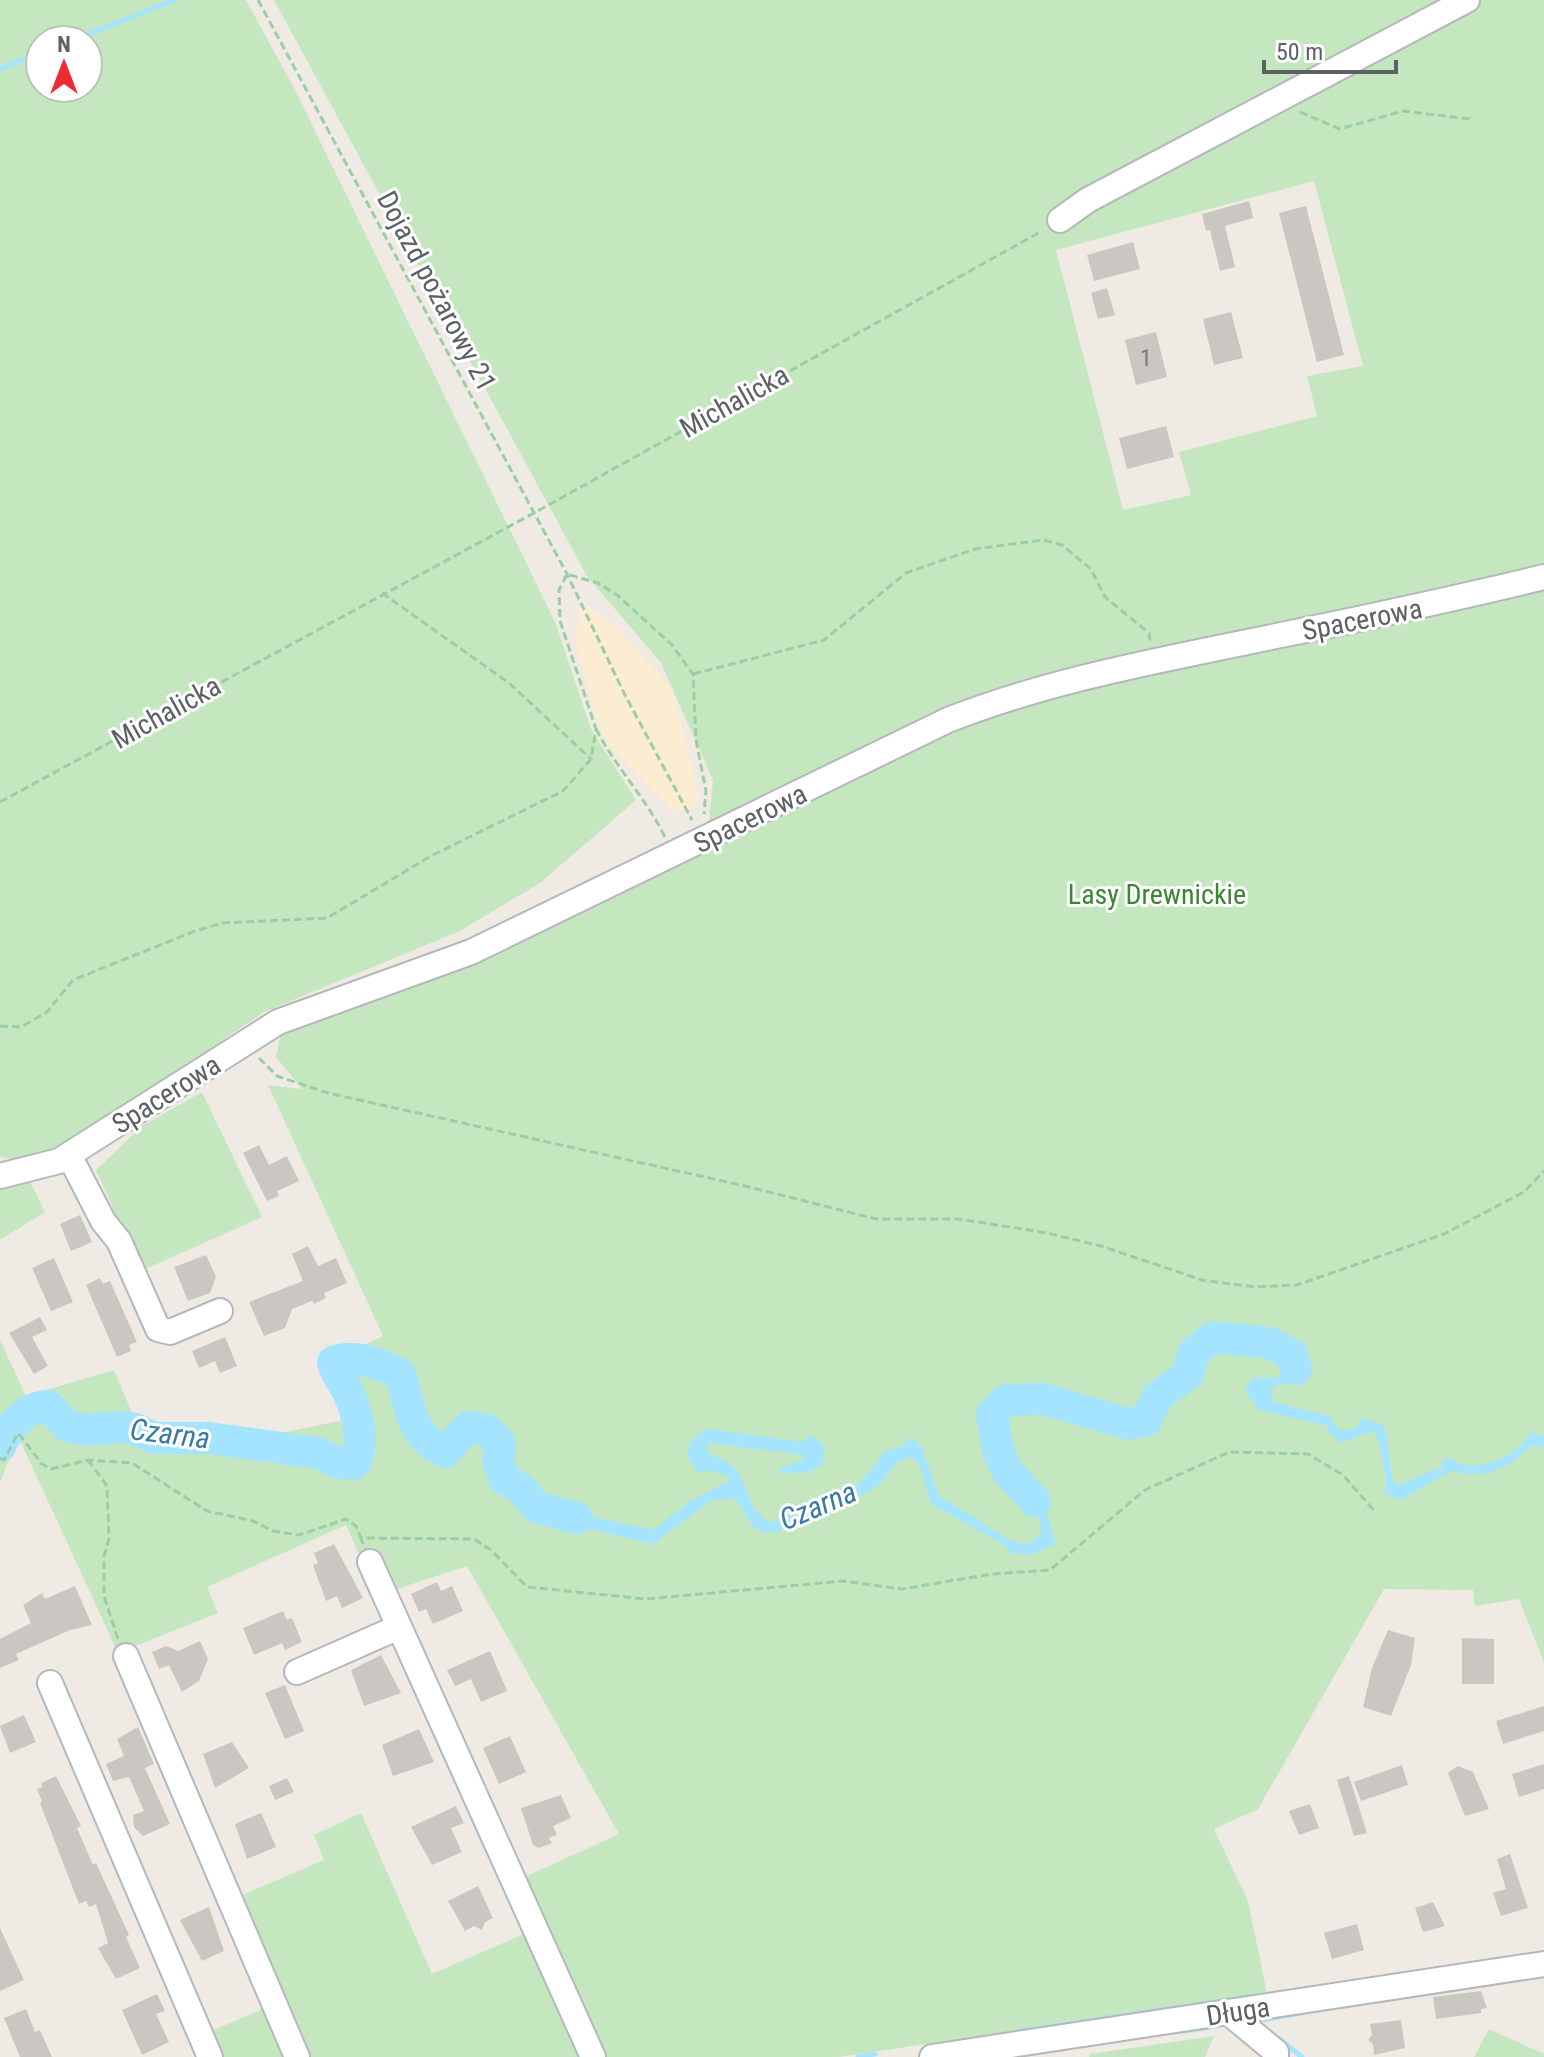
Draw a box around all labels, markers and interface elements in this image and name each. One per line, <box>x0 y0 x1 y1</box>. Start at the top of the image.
north arrow <box>24 24 104 104</box>
scale bar <box>1264 24 1396 74</box>
text: N <box>57 32 71 57</box>
text: 50 m <box>1276 38 1323 66</box>
street label: Dojazd pożarowy 21 <box>370 186 503 397</box>
house number: 1 <box>1140 344 1152 372</box>
street label: Michalicka <box>674 358 794 445</box>
street label: Spacerowa <box>1299 592 1425 647</box>
street label: Michalicka <box>106 669 226 756</box>
street label: Spacerowa <box>688 777 812 860</box>
park label: Lasy Drewnickie <box>1068 878 1246 911</box>
street label: Spacerowa <box>106 1048 227 1141</box>
water label: Czarna <box>128 1411 212 1456</box>
water label: Czarna <box>774 1474 862 1537</box>
street label: Długa <box>1204 1990 1272 2033</box>

